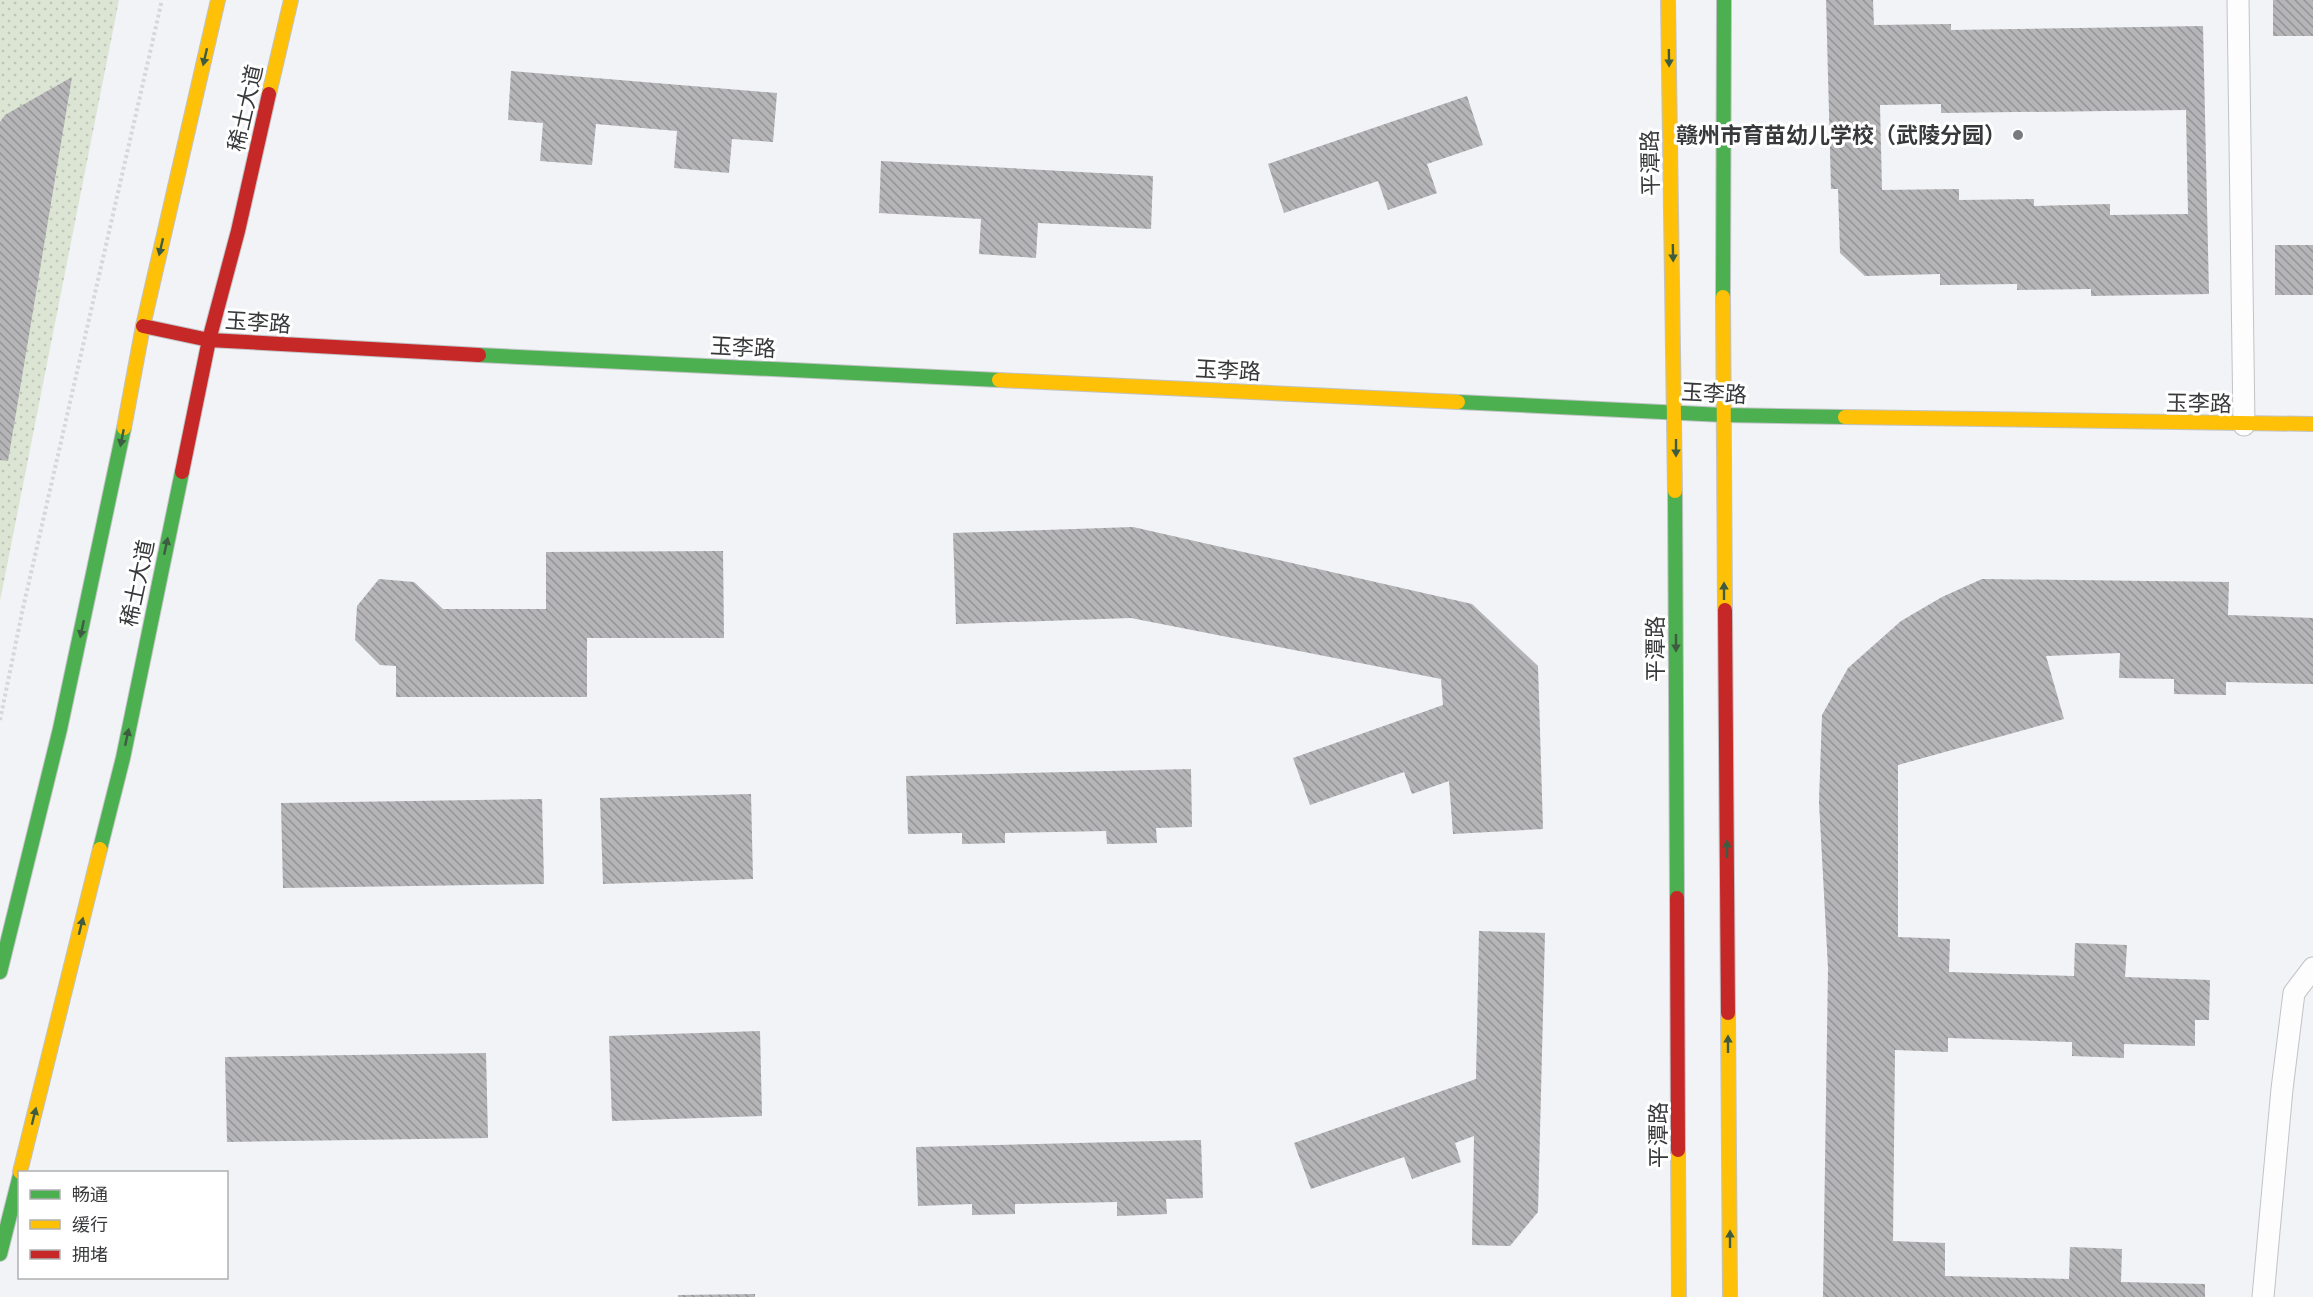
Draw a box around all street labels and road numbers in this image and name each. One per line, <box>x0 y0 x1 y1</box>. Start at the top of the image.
street label: 稀土大道 <box>222 62 269 154</box>
street label: 平潭路 <box>1636 130 1665 196</box>
street label: 玉李路 <box>224 307 292 338</box>
street label: 玉李路 <box>709 332 777 363</box>
street label: 玉李路 <box>1194 355 1262 386</box>
street label: 玉李路 <box>1680 378 1748 409</box>
street label: 玉李路 <box>2166 389 2232 418</box>
street label: 稀土大道 <box>115 537 160 629</box>
street label: 平潭路 <box>1642 616 1669 682</box>
street label: 平潭路 <box>1645 1102 1672 1168</box>

